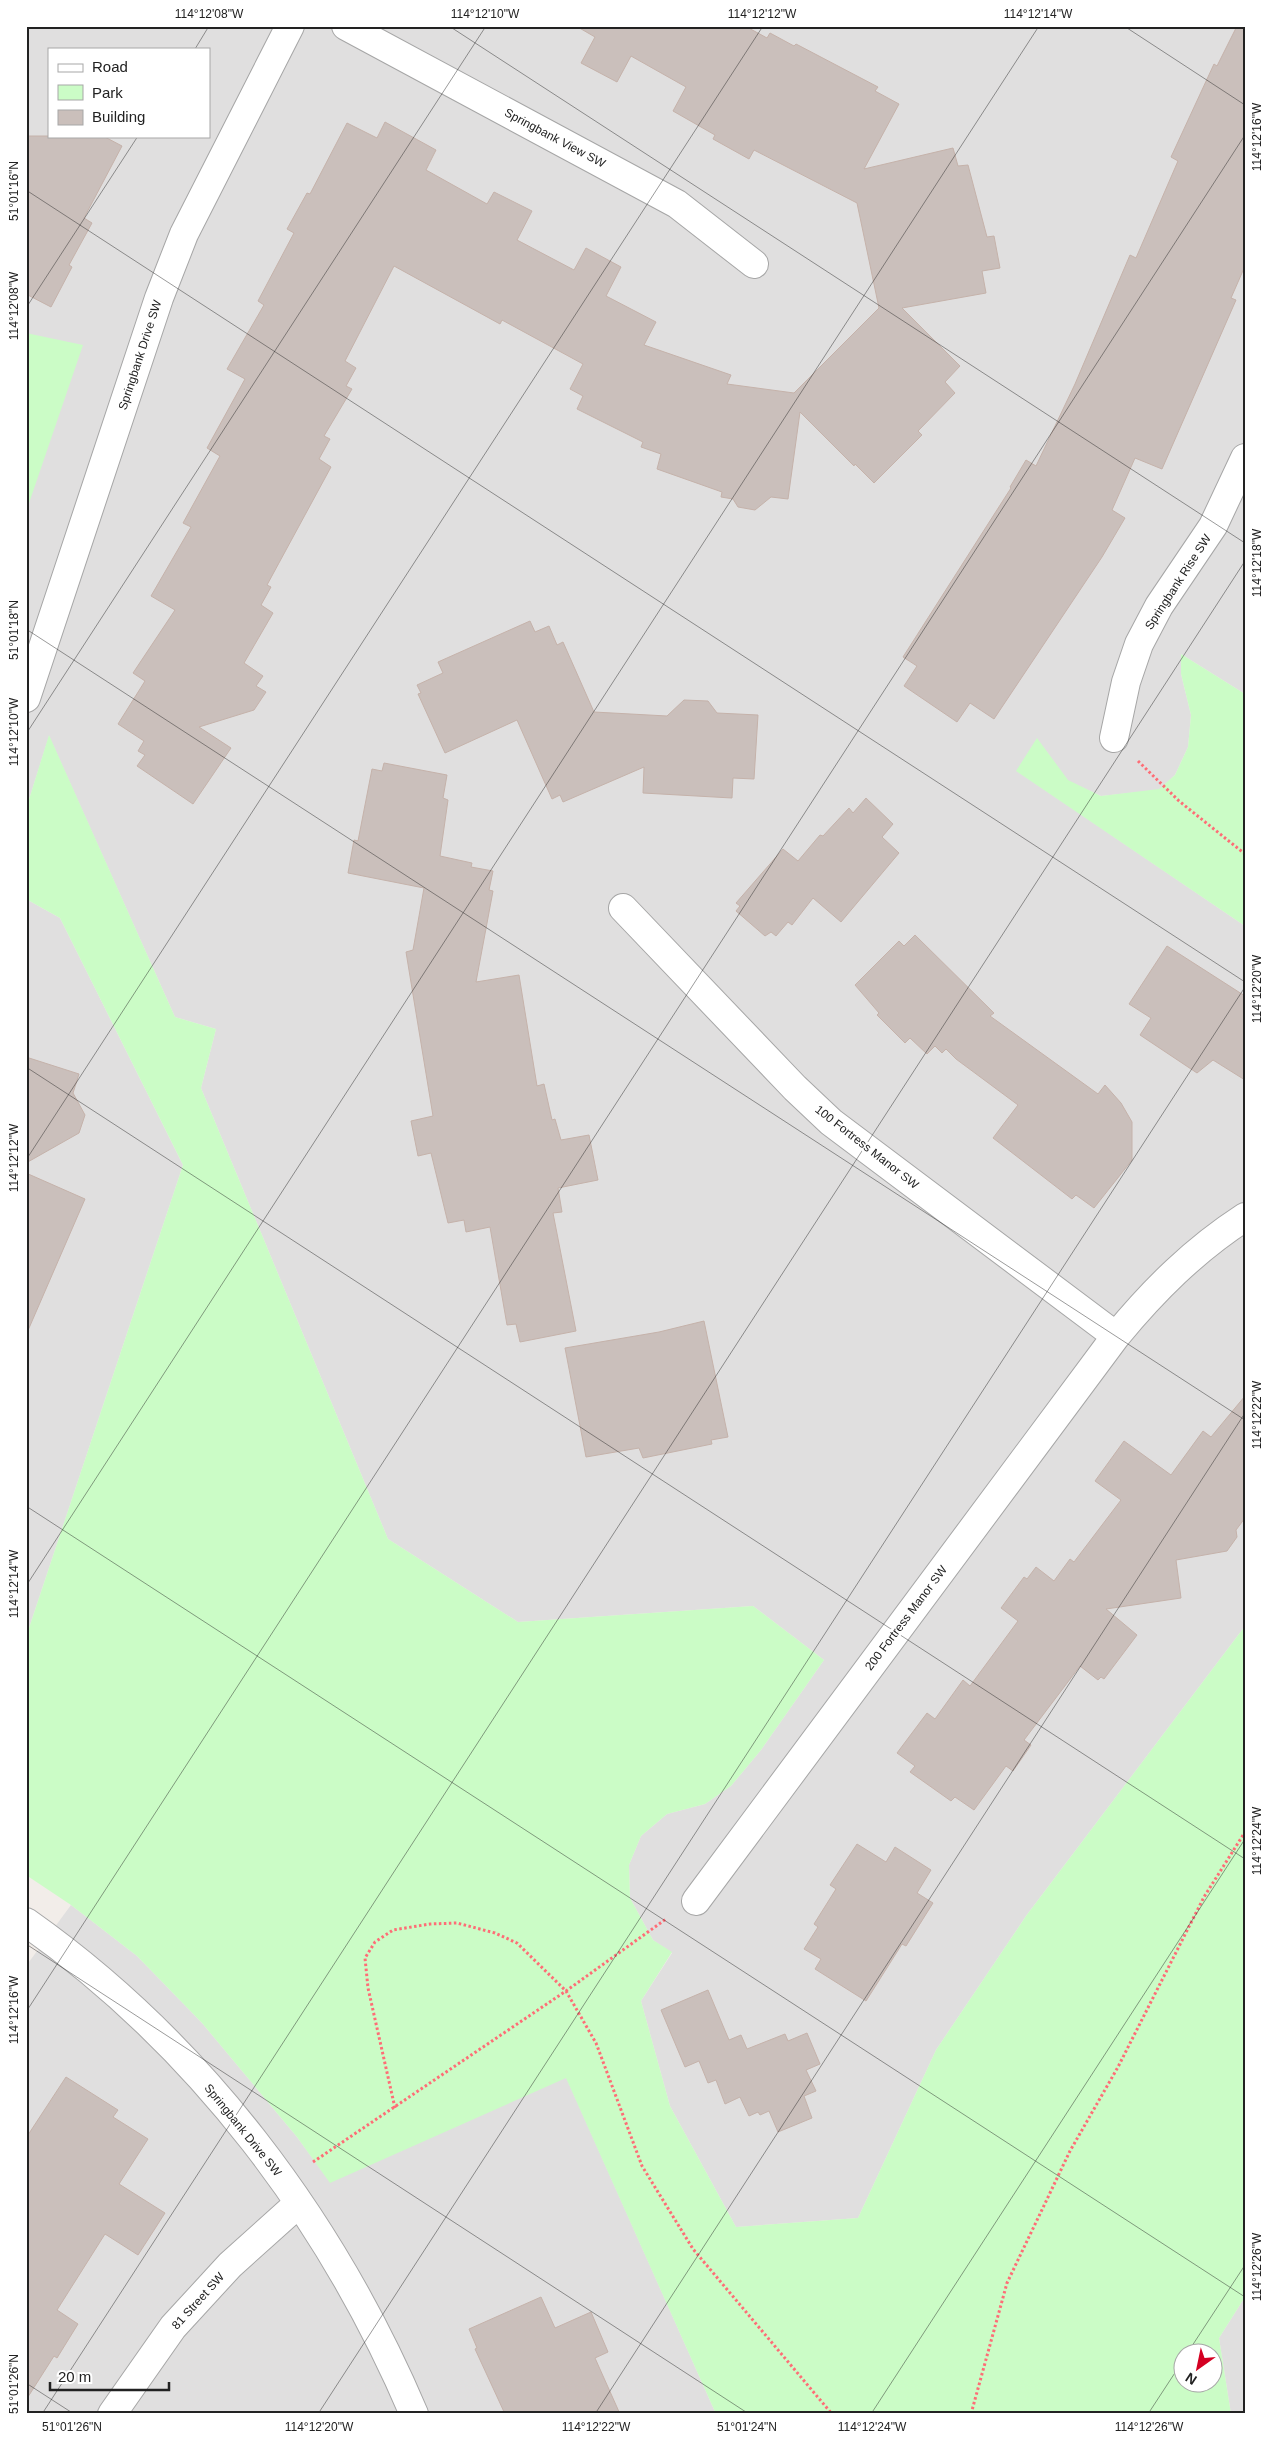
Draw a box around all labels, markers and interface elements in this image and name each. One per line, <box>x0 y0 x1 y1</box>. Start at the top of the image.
text: 114°12'08"W <box>175 7 244 21</box>
text: 114°12'10"W <box>451 7 520 21</box>
text: 114°12'12"W <box>728 7 797 21</box>
text: 114°12'14"W <box>1004 7 1073 21</box>
legend <box>48 48 210 138</box>
text: Road <box>92 58 128 75</box>
text: Park <box>92 84 123 101</box>
text: 114°12'16"W <box>1250 102 1264 171</box>
street label: Springbank View SW <box>502 105 609 171</box>
text: Building <box>92 108 145 125</box>
text: 51°01'16"N <box>7 161 21 221</box>
text: 114°12'08"W <box>7 271 21 340</box>
street label: Springbank Drive SW <box>116 298 165 412</box>
text: 114°12'18"W <box>1250 528 1264 597</box>
street label: Springbank Rise SW <box>1142 531 1214 632</box>
text: 51°01'18"N <box>7 600 21 660</box>
text: 114°12'10"W <box>7 697 21 766</box>
text: 114°12'20"W <box>1250 954 1264 1023</box>
street label: 100 Fortress Manor SW <box>813 1102 922 1192</box>
text: 114°12'12"W <box>7 1123 21 1192</box>
text: 114°12'22"W <box>1250 1380 1264 1449</box>
text: 114°12'14"W <box>7 1549 21 1618</box>
street label: 200 Fortress Manor SW <box>862 1562 950 1673</box>
text: 114°12'24"W <box>1250 1806 1264 1875</box>
text: 114°12'16"W <box>7 1975 21 2044</box>
street label: Springbank Drive SW <box>201 2081 285 2179</box>
text: 114°12'26"W <box>1250 2232 1264 2301</box>
street label: 81 Street SW <box>169 2269 228 2332</box>
north arrow <box>1174 2342 1224 2392</box>
text: 51°01'26"N <box>7 2354 21 2414</box>
scale bar <box>50 2360 169 2392</box>
text: 20 m <box>58 2368 91 2385</box>
text: N <box>1182 2369 1200 2388</box>
text: 51°01'26"N <box>42 2420 102 2434</box>
text: 114°12'20"W <box>285 2420 354 2434</box>
text: 114°12'22"W <box>562 2420 631 2434</box>
text: 51°01'24"N <box>717 2420 777 2434</box>
text: 114°12'24"W <box>838 2420 907 2434</box>
text: 114°12'26"W <box>1115 2420 1184 2434</box>

